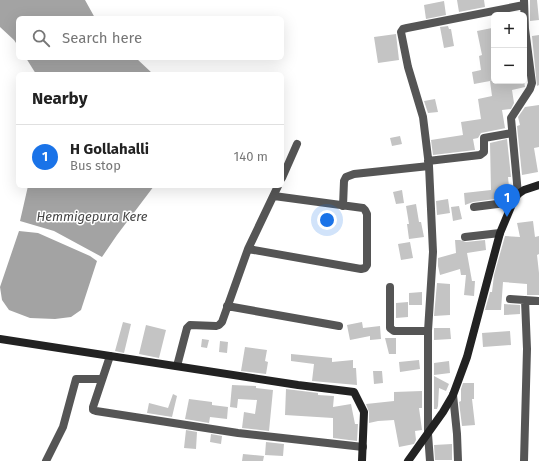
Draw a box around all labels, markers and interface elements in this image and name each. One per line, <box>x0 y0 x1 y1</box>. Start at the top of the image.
map controls <box>491 12 527 84</box>
button: + <box>491 12 527 48</box>
search box <box>16 16 284 60</box>
icon: search <box>30 27 52 49</box>
text: Search here <box>62 29 142 47</box>
button: − <box>491 48 527 84</box>
text: Nearby <box>32 88 87 109</box>
text: H Gollahalli <box>70 140 149 158</box>
text: 1 <box>42 149 48 164</box>
text: 140 m <box>234 149 268 164</box>
text: Bus stop <box>70 158 121 173</box>
pin: 1 <box>494 184 520 217</box>
water label: Hemmigepura Kere <box>36 209 148 224</box>
your location <box>317 210 337 230</box>

